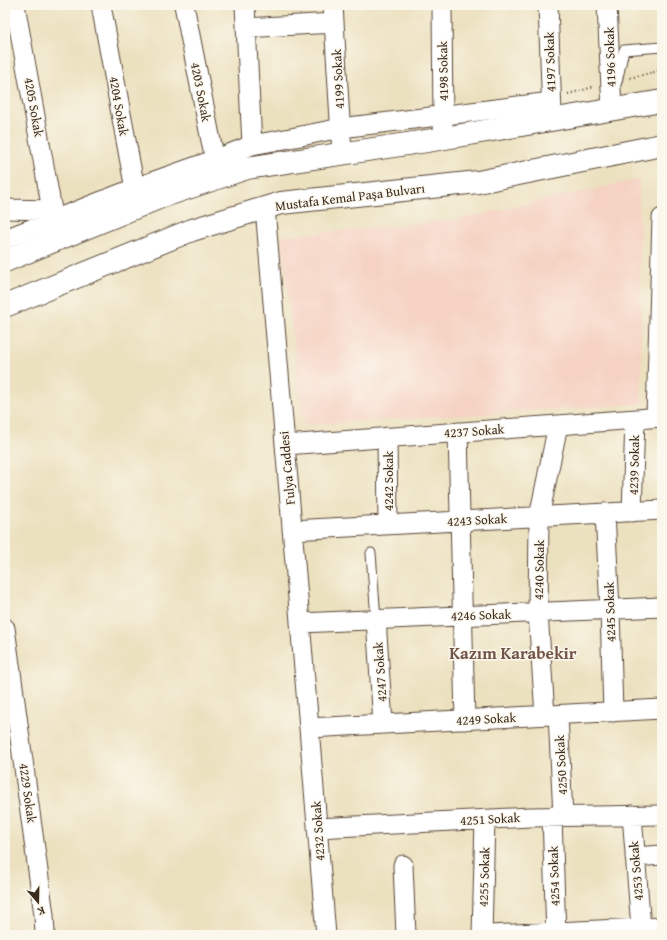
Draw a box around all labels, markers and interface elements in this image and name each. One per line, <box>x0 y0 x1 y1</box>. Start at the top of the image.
street label: 4196 Sokak <box>599 26 621 87</box>
street label: 4197 Sokak <box>539 31 561 92</box>
street label: 4198 Sokak <box>433 40 453 101</box>
street label: 4199 Sokak <box>327 48 349 110</box>
street label: 4203 Sokak <box>186 61 216 124</box>
street label: 4204 Sokak <box>104 75 134 138</box>
street label: 4205 Sokak <box>19 76 49 139</box>
street label: Mustafa Kemal Paşa Bulvarı <box>274 178 426 216</box>
street label: 4237 Sokak <box>443 419 505 443</box>
street label: Fulya Caddesi <box>274 430 300 506</box>
street label: 4239 Sokak <box>624 434 644 495</box>
street label: 4242 Sokak <box>379 450 398 511</box>
street label: 4243 Sokak <box>446 509 508 531</box>
street label: 4240 Sokak <box>529 539 549 600</box>
street label: 4245 Sokak <box>599 581 621 642</box>
street label: 4246 Sokak <box>451 604 512 626</box>
district label: Kazım Karabekir <box>449 640 577 665</box>
street label: 4247 Sokak <box>368 641 392 703</box>
street label: 4249 Sokak <box>455 708 517 730</box>
street label: 4250 Sokak <box>550 734 572 796</box>
street label: 4229 Sokak <box>14 762 42 825</box>
street label: 4232 Sokak <box>306 800 330 862</box>
street label: 4251 Sokak <box>459 808 521 830</box>
street label: 4253 Sokak <box>624 840 648 902</box>
street label: 4254 Sokak <box>543 845 565 906</box>
street label: 4255 Sokak <box>473 846 495 907</box>
north arrow <box>18 882 58 922</box>
text: K <box>35 903 47 920</box>

